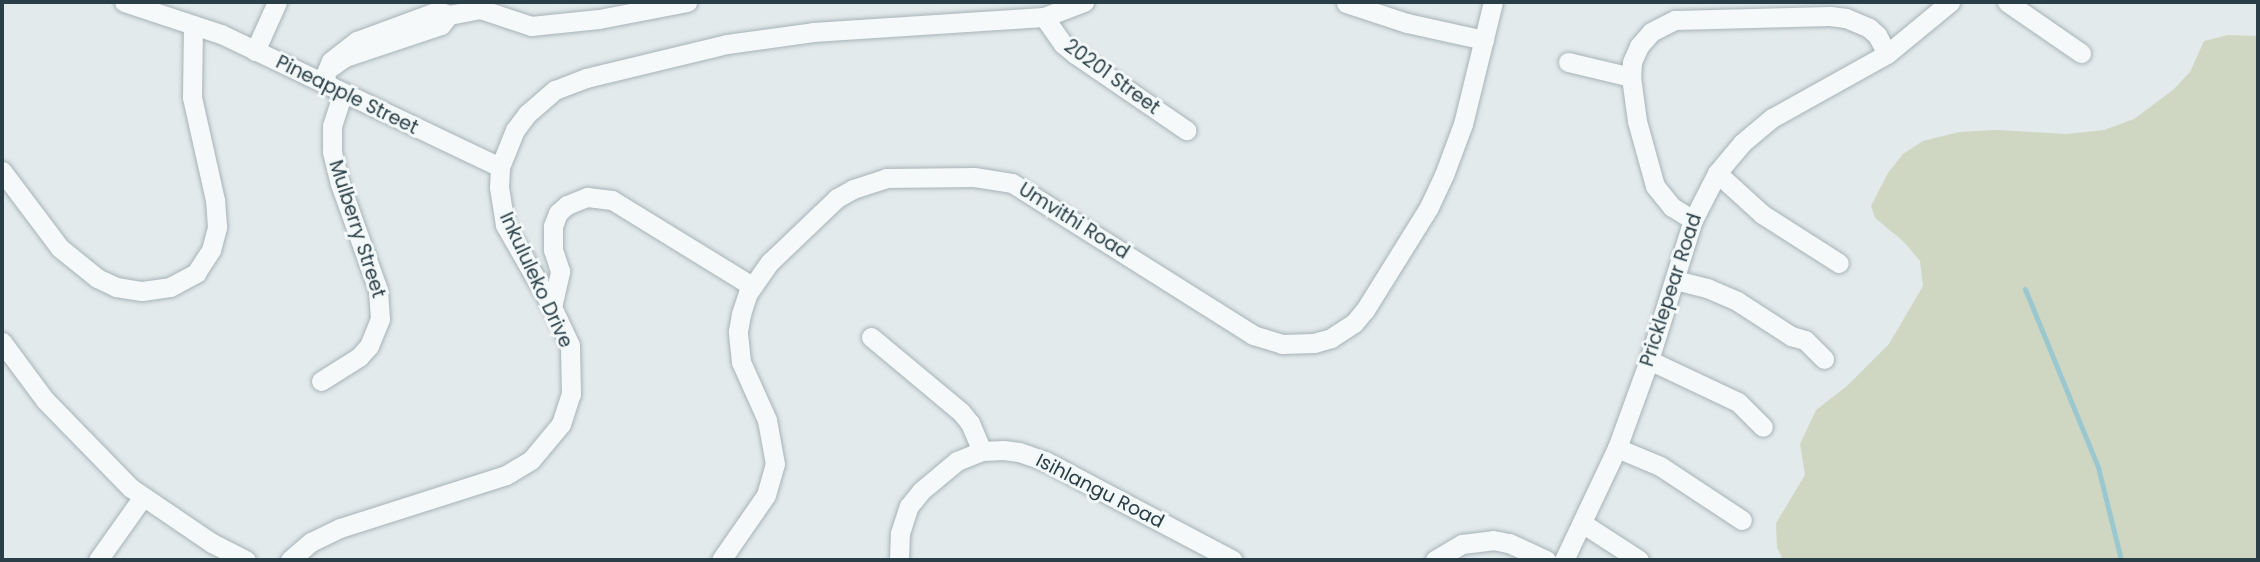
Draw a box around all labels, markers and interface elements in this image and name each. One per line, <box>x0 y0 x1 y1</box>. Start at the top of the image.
street label: 20201 Street <box>1060 35 1164 119</box>
street label: Pineapple Street <box>272 51 422 139</box>
street label: Mulberry Street <box>324 157 390 301</box>
street label: Umvithi Road <box>1015 178 1133 264</box>
street label: Inkululeko Drive <box>495 209 577 351</box>
street label: Pricklepear Road <box>1636 211 1706 369</box>
street label: Isihlangu Road <box>1032 449 1168 533</box>

